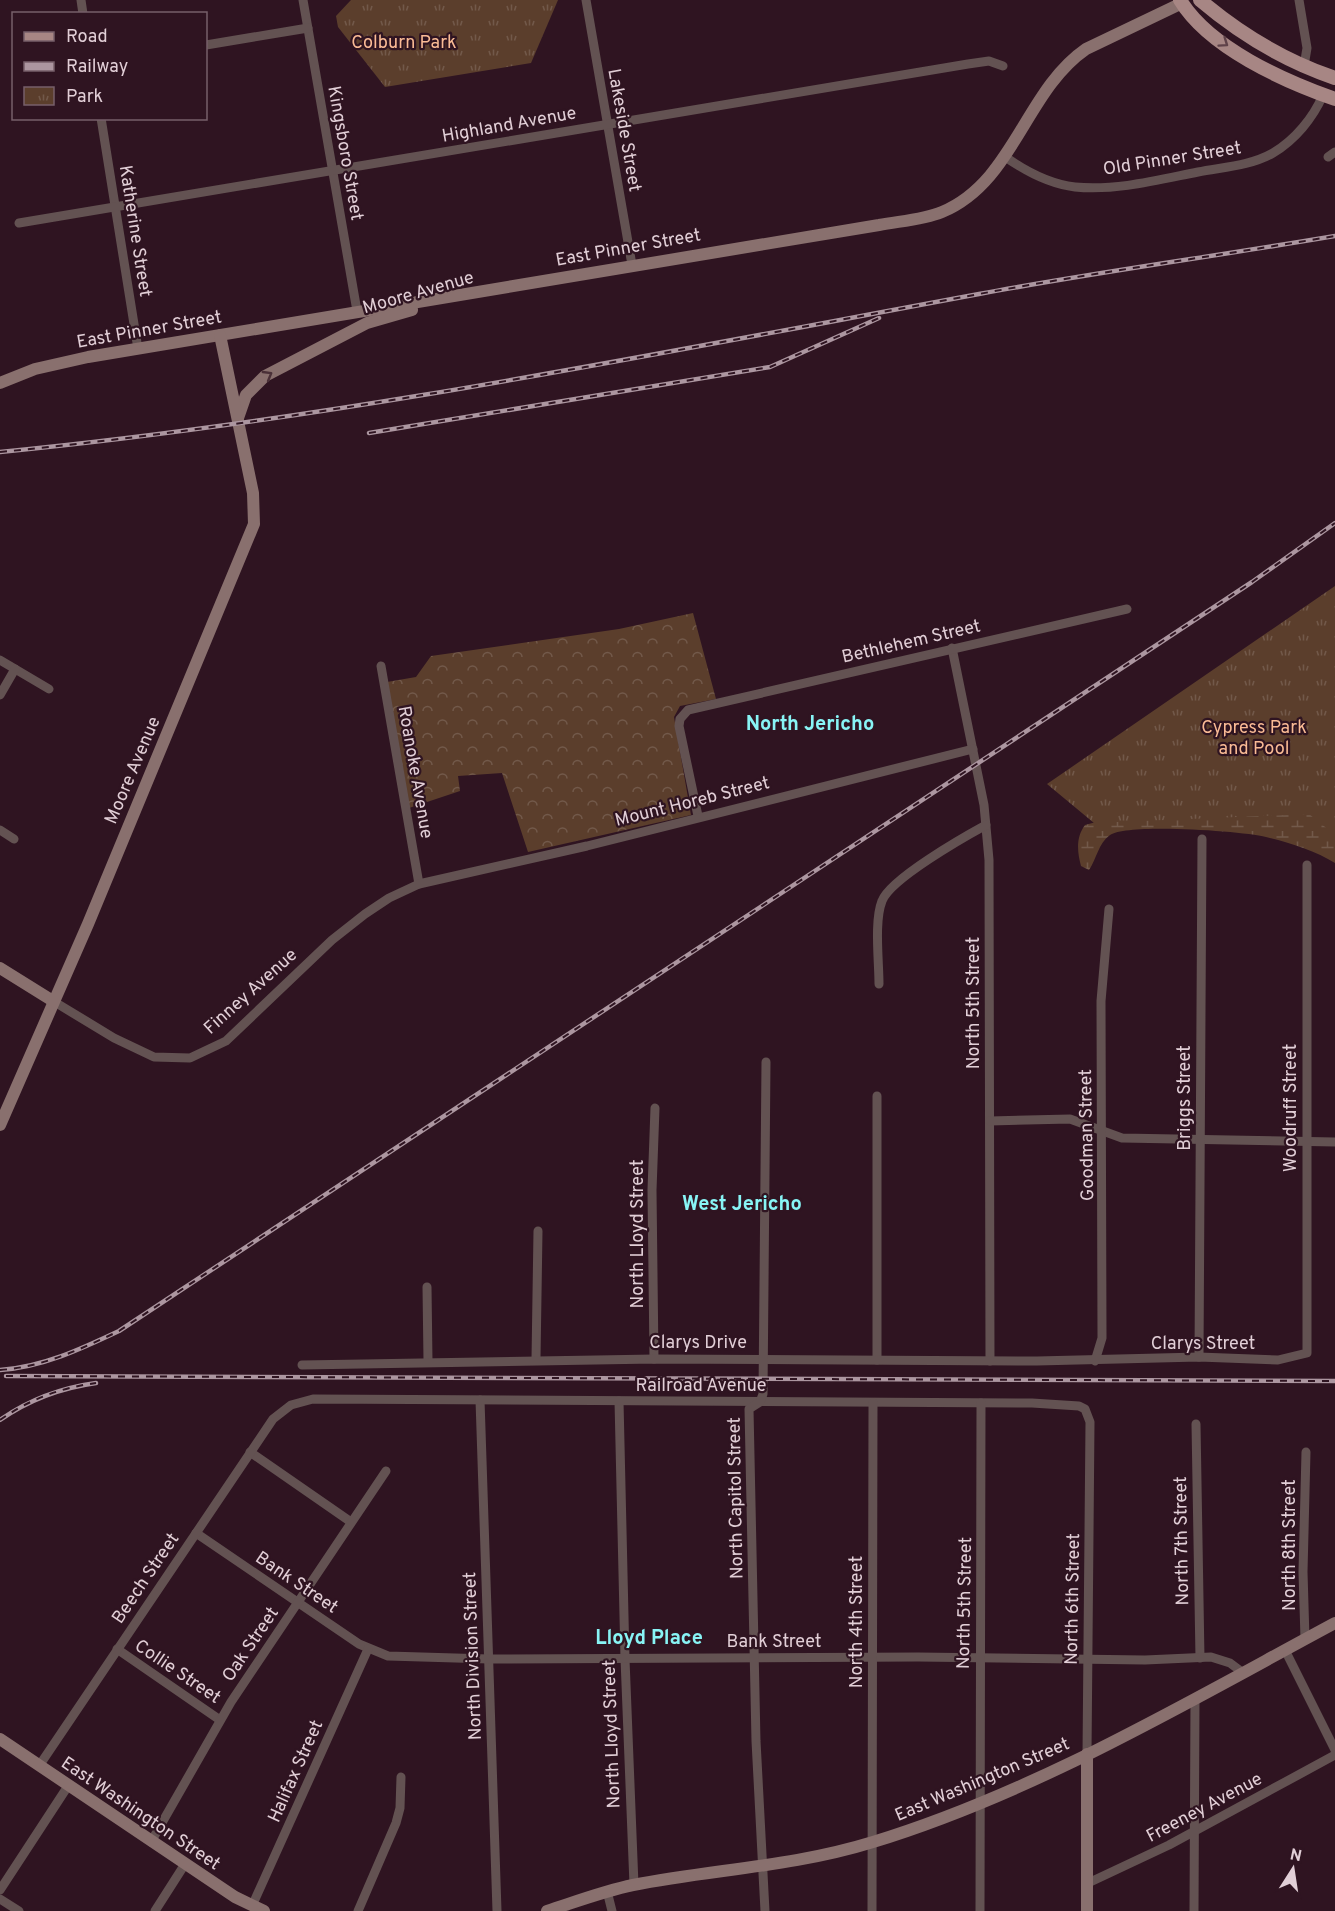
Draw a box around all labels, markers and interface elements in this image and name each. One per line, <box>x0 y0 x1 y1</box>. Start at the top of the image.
legend <box>12 12 207 120</box>
text: Road <box>66 26 108 49</box>
park label: Colburn Park <box>351 32 457 55</box>
one-way arrow <box>1217 36 1228 47</box>
text: Railway <box>66 56 128 79</box>
street label: Lakeside Street <box>601 67 646 194</box>
street label: Kingsboro Street <box>321 84 368 222</box>
text: Park <box>66 86 103 109</box>
street label: Highland Avenue <box>440 102 578 149</box>
street label: Old Pinner Street <box>1102 137 1243 182</box>
street label: Katherine Street <box>113 164 156 299</box>
street label: East Pinner Street <box>554 224 703 273</box>
street label: Moore Avenue <box>360 267 477 320</box>
street label: East Pinner Street <box>75 306 224 355</box>
one-way arrow <box>262 371 272 383</box>
street label: Bethlehem Street <box>840 615 983 670</box>
street label: Roanoke Avenue <box>392 704 438 840</box>
district label: North Jericho <box>746 712 874 738</box>
street label: Moore Avenue <box>100 713 166 828</box>
park label: Cypress Park and Pool <box>1201 717 1307 761</box>
street label: Mount Horeb Street <box>613 772 772 833</box>
street label: North 5th Street <box>963 937 986 1069</box>
street label: Finney Avenue <box>199 944 303 1040</box>
street label: Woodruff Street <box>1280 1044 1303 1172</box>
street label: Briggs Street <box>1174 1045 1197 1151</box>
street label: Goodman Street <box>1075 1069 1100 1201</box>
street label: North Lloyd Street <box>627 1160 650 1308</box>
district label: West Jericho <box>682 1192 802 1218</box>
street label: Clarys Drive <box>649 1332 747 1355</box>
street label: Clarys Street <box>1151 1333 1255 1356</box>
street label: Railroad Avenue <box>636 1375 766 1398</box>
street label: North Capitol Street <box>724 1417 749 1579</box>
street label: North 7th Street <box>1170 1476 1195 1606</box>
street label: North 8th Street <box>1279 1479 1302 1611</box>
street label: Beech Street <box>107 1529 185 1629</box>
street label: North 6th Street <box>1061 1533 1086 1665</box>
street label: North 5th Street <box>953 1537 978 1669</box>
street label: Bank Street <box>250 1547 342 1619</box>
street label: North 4th Street <box>846 1556 869 1688</box>
street label: North Division Street <box>459 1571 488 1740</box>
street label: Oak Street <box>218 1603 285 1687</box>
district label: Lloyd Place <box>595 1626 703 1652</box>
street label: Bank Street <box>726 1631 822 1654</box>
street label: Collie Street <box>130 1635 225 1710</box>
street label: North Lloyd Street <box>598 1659 627 1809</box>
street label: Halifax Street <box>264 1717 329 1826</box>
street label: East Washington Street <box>892 1733 1073 1828</box>
street label: East Washington Street <box>56 1752 224 1876</box>
street label: Freeney Avenue <box>1143 1768 1267 1849</box>
north arrow <box>1263 1839 1323 1899</box>
text: N <box>1288 1845 1303 1867</box>

